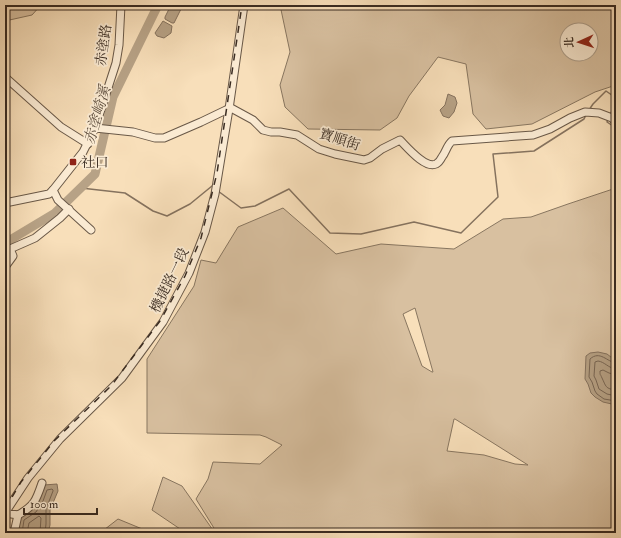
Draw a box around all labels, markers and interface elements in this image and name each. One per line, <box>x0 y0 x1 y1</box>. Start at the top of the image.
north arrow <box>559 22 599 62</box>
street label: 赤塗路 <box>92 23 115 67</box>
text: 北 <box>563 37 576 48</box>
water label: 赤塗崎溪 <box>80 82 115 147</box>
street label: 寶順街 <box>317 125 362 154</box>
place label: 社口 <box>81 154 109 171</box>
marker: 社口 <box>68 157 78 167</box>
street label: 機捷路一段 <box>146 245 192 315</box>
scale bar <box>24 490 97 516</box>
text: 100 m <box>30 497 59 512</box>

